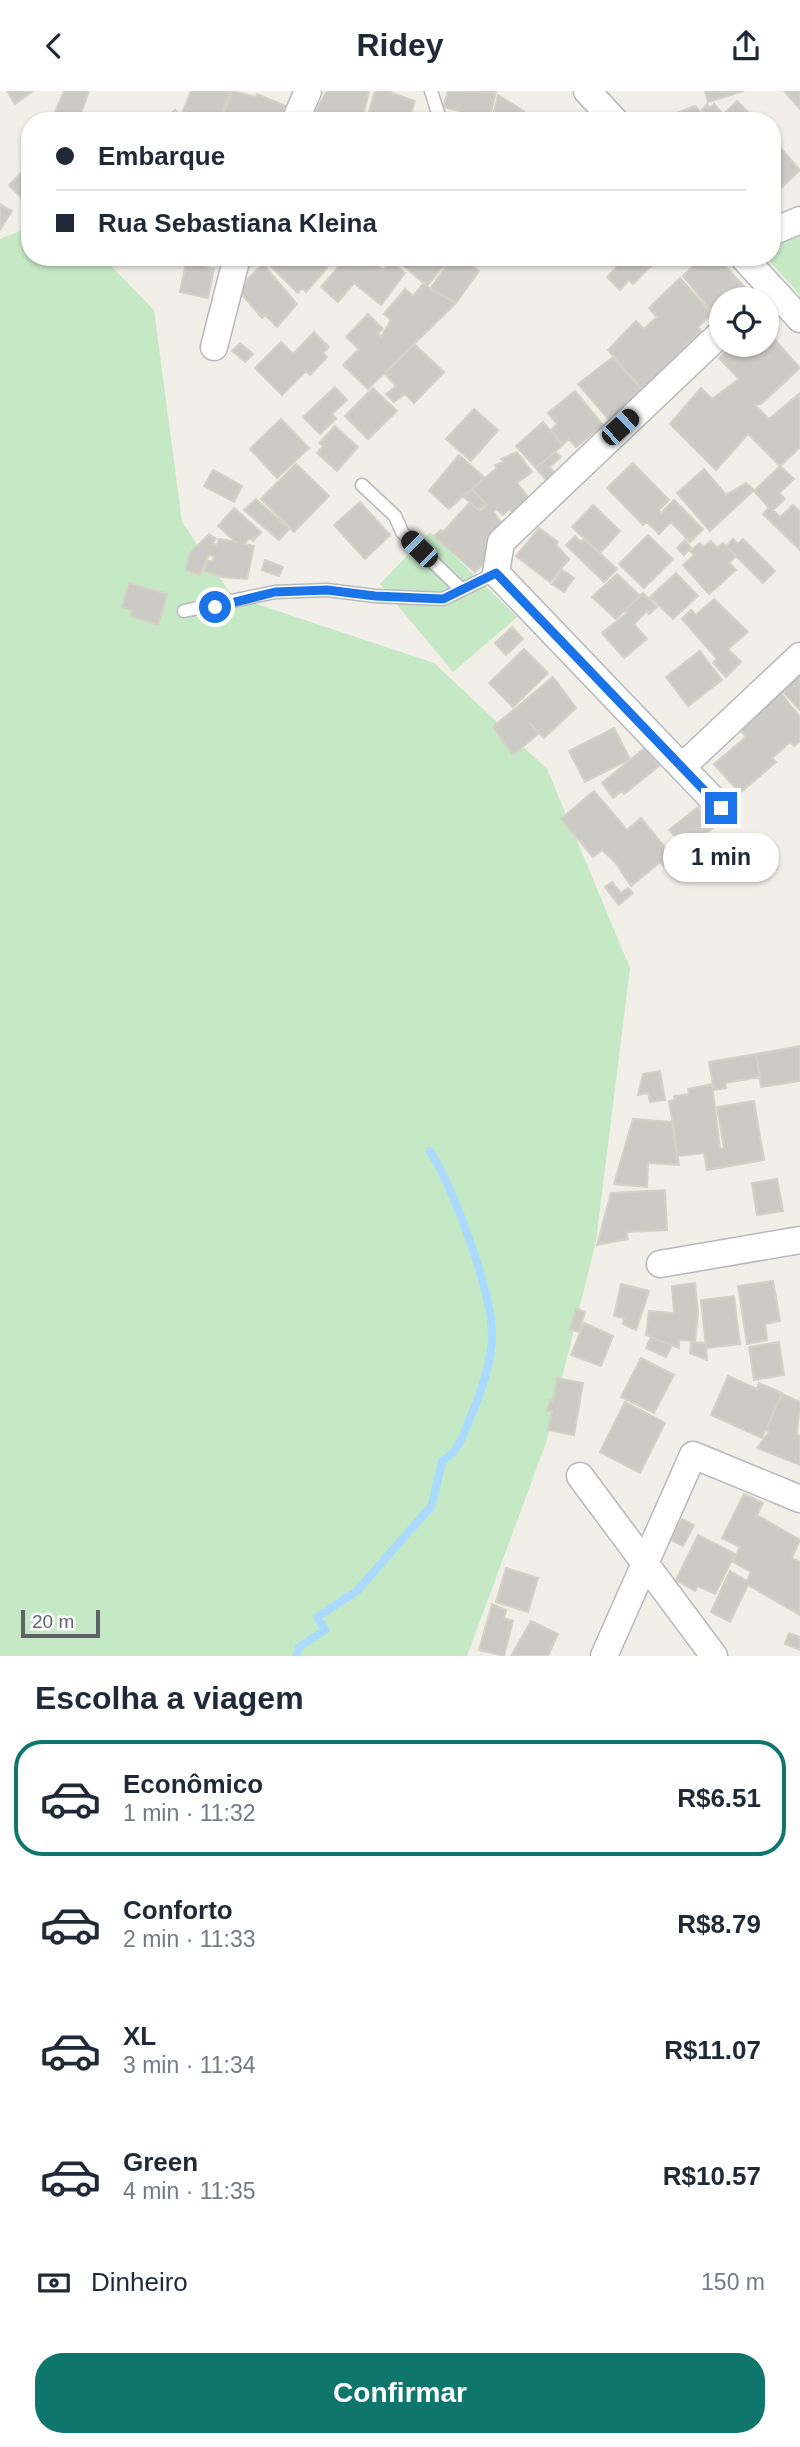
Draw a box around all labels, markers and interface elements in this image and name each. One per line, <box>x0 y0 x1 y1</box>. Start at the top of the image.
icon: back <box>35 27 73 65</box>
text: Ridey <box>356 27 444 63</box>
icon: share <box>727 27 765 65</box>
text: Embarque <box>98 141 225 171</box>
text: Rua Sebastiana Kleina <box>98 208 377 238</box>
map controls <box>709 287 779 357</box>
button: locate <box>709 287 779 357</box>
car <box>598 405 643 449</box>
car <box>397 527 442 571</box>
route start <box>199 591 231 623</box>
route end <box>705 792 737 824</box>
callout: 1 min <box>663 833 779 881</box>
text: 1 min <box>691 844 751 870</box>
scale bar <box>21 1607 100 1639</box>
text: 20 m <box>32 1611 74 1632</box>
text: Escolha a viagem <box>35 1680 304 1716</box>
icon: car <box>39 1767 102 1830</box>
text: Econômico <box>123 1769 263 1799</box>
text: R$6.51 <box>677 1783 761 1813</box>
text: 1 min · 11:32 <box>123 1800 256 1826</box>
icon: car <box>39 1893 102 1956</box>
text: Conforto <box>123 1895 233 1925</box>
text: R$8.79 <box>677 1909 761 1939</box>
text: 2 min · 11:33 <box>123 1926 256 1952</box>
icon: car <box>39 2019 102 2082</box>
text: XL <box>123 2021 156 2051</box>
text: R$11.07 <box>664 2035 761 2065</box>
text: 3 min · 11:34 <box>123 2052 256 2078</box>
icon: car <box>39 2145 102 2208</box>
text: Green <box>123 2147 198 2177</box>
text: R$10.57 <box>663 2161 761 2191</box>
text: 4 min · 11:35 <box>123 2178 256 2204</box>
icon: cash <box>35 2264 73 2302</box>
text: Dinheiro <box>91 2267 188 2297</box>
text: 150 m <box>701 2269 765 2295</box>
button: Confirmar <box>35 2353 765 2433</box>

